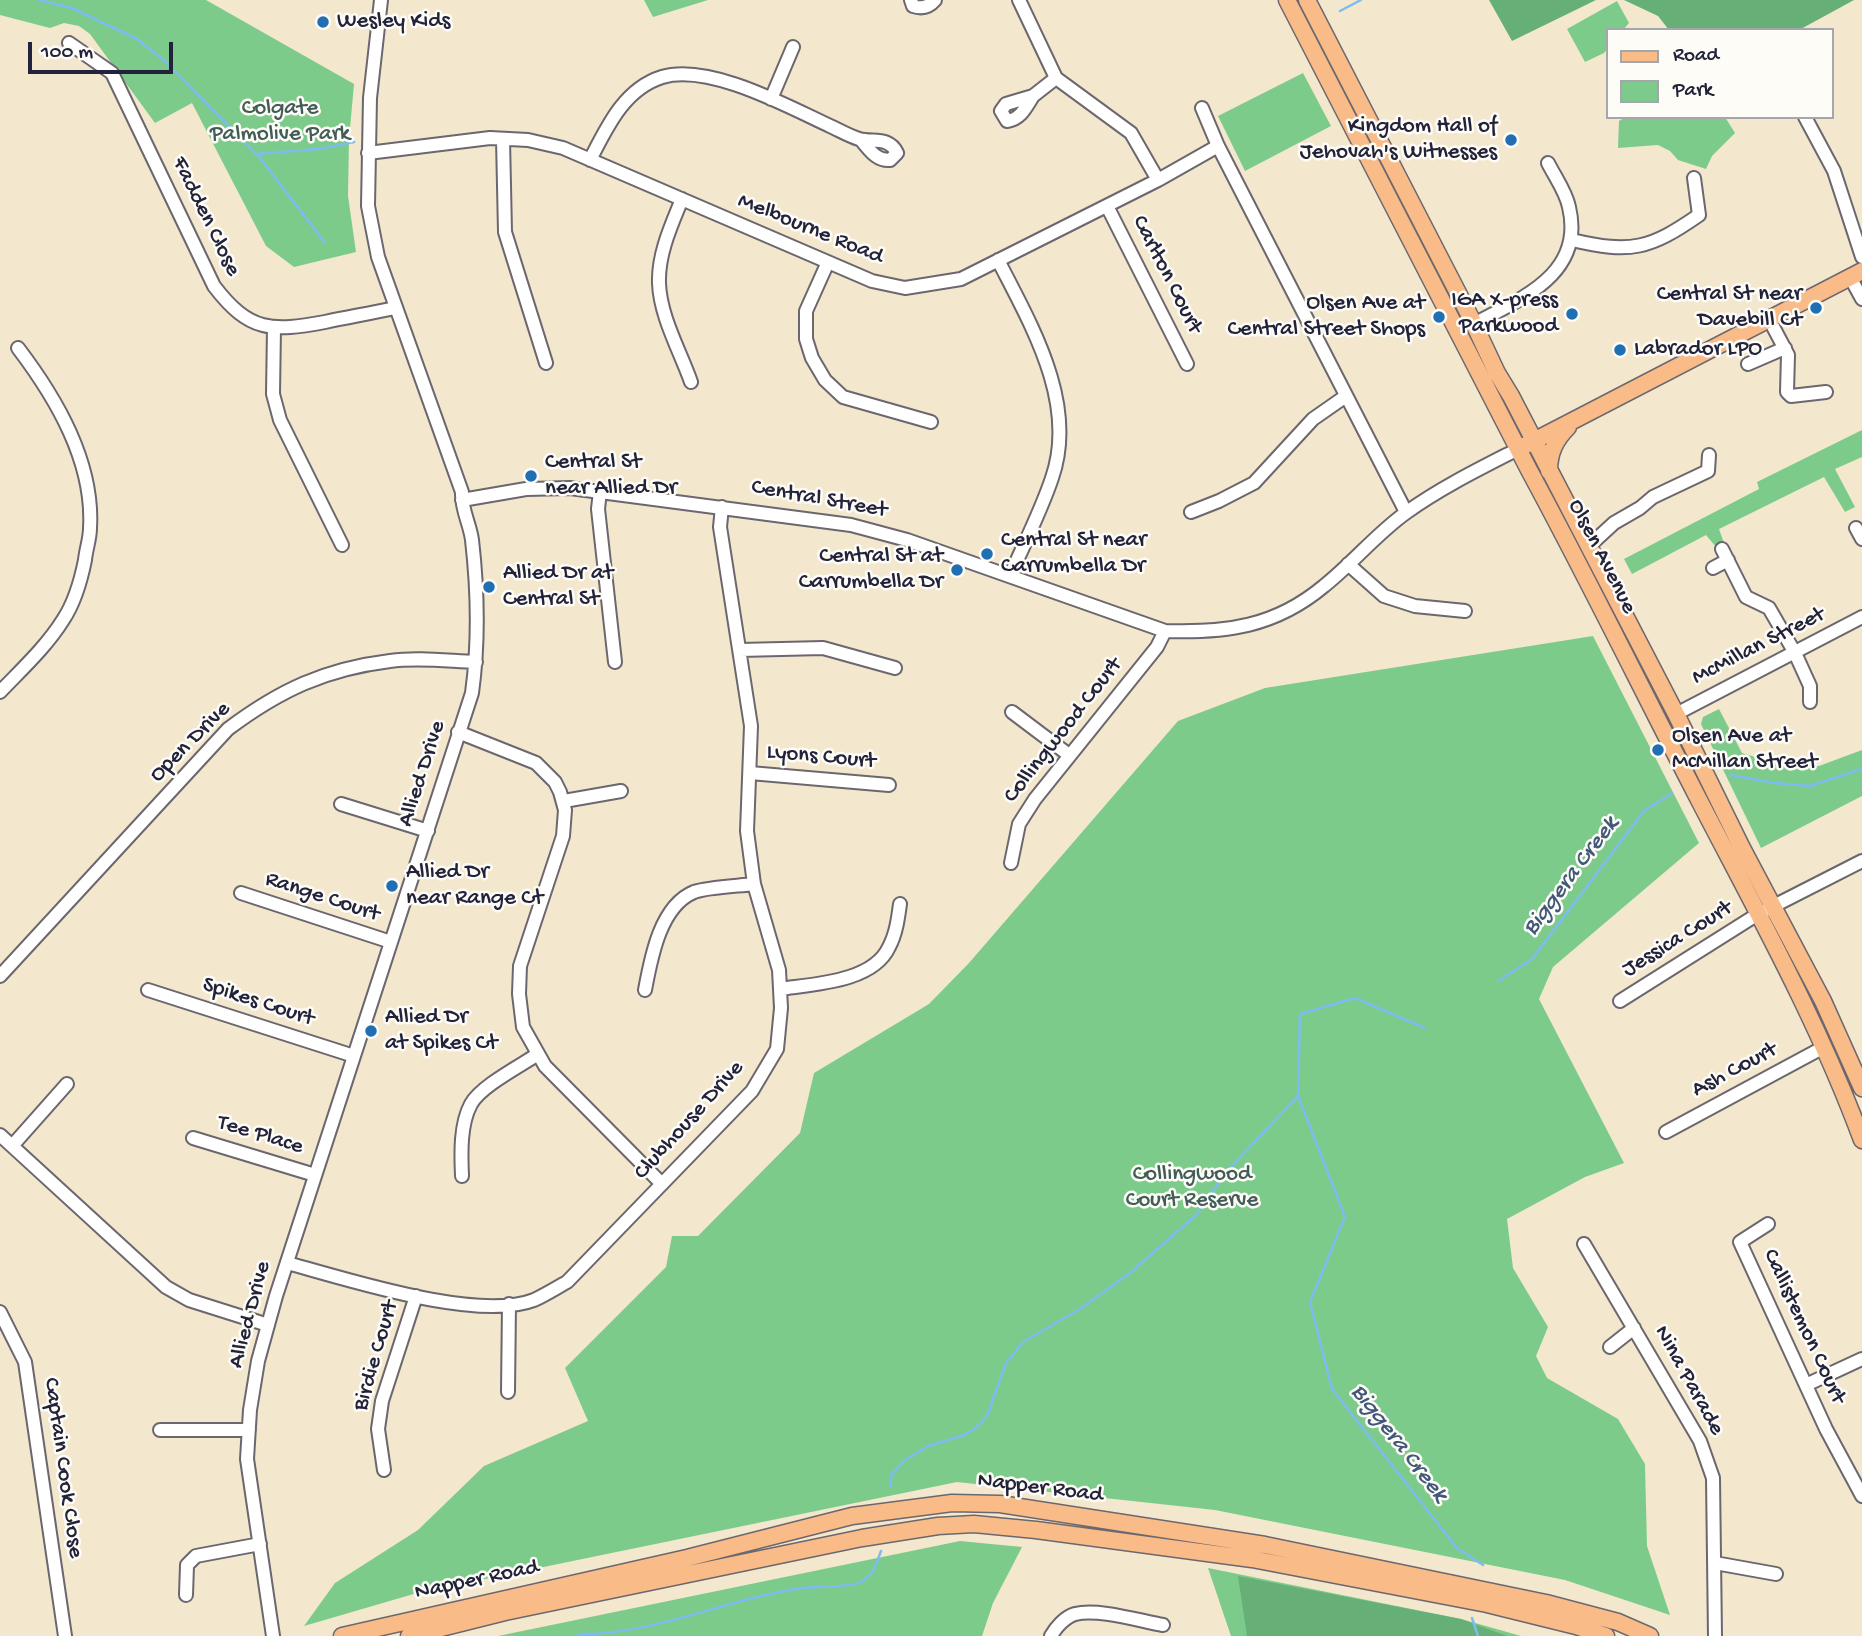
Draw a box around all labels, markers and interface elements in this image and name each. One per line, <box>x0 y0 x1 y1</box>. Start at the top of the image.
place label: Wesley Kids <box>337 8 450 36</box>
marker: Wesley Kids <box>315 14 331 30</box>
scale bar <box>32 28 177 72</box>
legend <box>1606 28 1834 119</box>
text: 100 m <box>41 41 93 66</box>
text: Road <box>1673 44 1719 69</box>
text: Park <box>1673 79 1713 104</box>
park label: Colgate Palmolive Park <box>210 95 350 149</box>
place label: Kingdom Hall of Jehovah's Witnesses <box>1300 113 1497 167</box>
marker: Kingdom Hall of Jehovah's Witnesses <box>1503 132 1519 148</box>
street label: Fadden Close <box>164 153 246 281</box>
street label: Melbourne Road <box>733 188 887 272</box>
street label: Carlton Court <box>1124 211 1208 339</box>
place label: Central St near Davebill Ct <box>1657 281 1802 335</box>
place label: IGA X-press Parkwood <box>1451 287 1558 341</box>
place label: Olsen Ave at Central Street Shops <box>1227 290 1425 344</box>
marker: Central St near Davebill Ct <box>1808 300 1824 316</box>
marker: IGA X-press Parkwood <box>1564 306 1580 322</box>
marker: Olsen Ave at Central Street Shops <box>1431 309 1447 325</box>
place label: Labrador LPO <box>1634 336 1762 364</box>
marker: Labrador LPO <box>1612 342 1628 358</box>
place label: Central St near Allied Dr <box>545 449 677 503</box>
marker: Central St near Allied Dr <box>523 468 539 484</box>
street label: Central Street <box>749 474 889 526</box>
street label: Olsen Avenue <box>1560 495 1642 619</box>
place label: Central St near Carrumbella Dr <box>1001 527 1146 581</box>
place label: Central St at Carrumbella Dr <box>799 543 943 597</box>
marker: Central St near Carrumbella Dr <box>979 546 995 562</box>
place label: Allied Dr at Central St <box>503 560 613 614</box>
marker: Central St at Carrumbella Dr <box>949 562 965 578</box>
marker: Allied Dr at Central St <box>481 579 497 595</box>
street label: McMillan Street <box>1688 602 1830 692</box>
street label: Collingwood Court <box>999 653 1129 809</box>
street label: Open Drive <box>145 697 237 789</box>
street label: Allied Drive <box>393 718 453 830</box>
place label: Olsen Ave at McMillan Street <box>1672 723 1817 777</box>
street label: Lyons Court <box>765 739 877 777</box>
marker: Olsen Ave at McMillan Street <box>1650 742 1666 758</box>
water label: Biggera Creek <box>1518 812 1626 942</box>
place label: Allied Dr near Range Ct <box>406 859 543 913</box>
street label: Range Court <box>261 867 383 929</box>
marker: Allied Dr near Range Ct <box>384 878 400 894</box>
street label: Jessica Court <box>1618 895 1738 985</box>
street label: Spikes Court <box>199 972 317 1034</box>
place label: Allied Dr at Spikes Ct <box>385 1004 497 1058</box>
marker: Allied Dr at Spikes Ct <box>363 1023 379 1039</box>
street label: Ash Court <box>1688 1037 1782 1105</box>
street label: Clubhouse Drive <box>629 1055 751 1187</box>
street label: Tee Place <box>214 1110 306 1162</box>
park label: Collingwood Court Reserve <box>1126 1161 1258 1215</box>
street label: Callistemon Court <box>1755 1245 1851 1409</box>
street label: Allied Drive <box>223 1258 279 1372</box>
street label: Birdie Court <box>348 1298 406 1414</box>
street label: Nina Parade <box>1647 1321 1729 1441</box>
street label: Captain Cook Close <box>36 1376 88 1560</box>
water label: Biggera Creek <box>1343 1379 1453 1509</box>
street label: Napper Road <box>976 1468 1104 1510</box>
street label: Napper Road <box>412 1554 542 1608</box>

